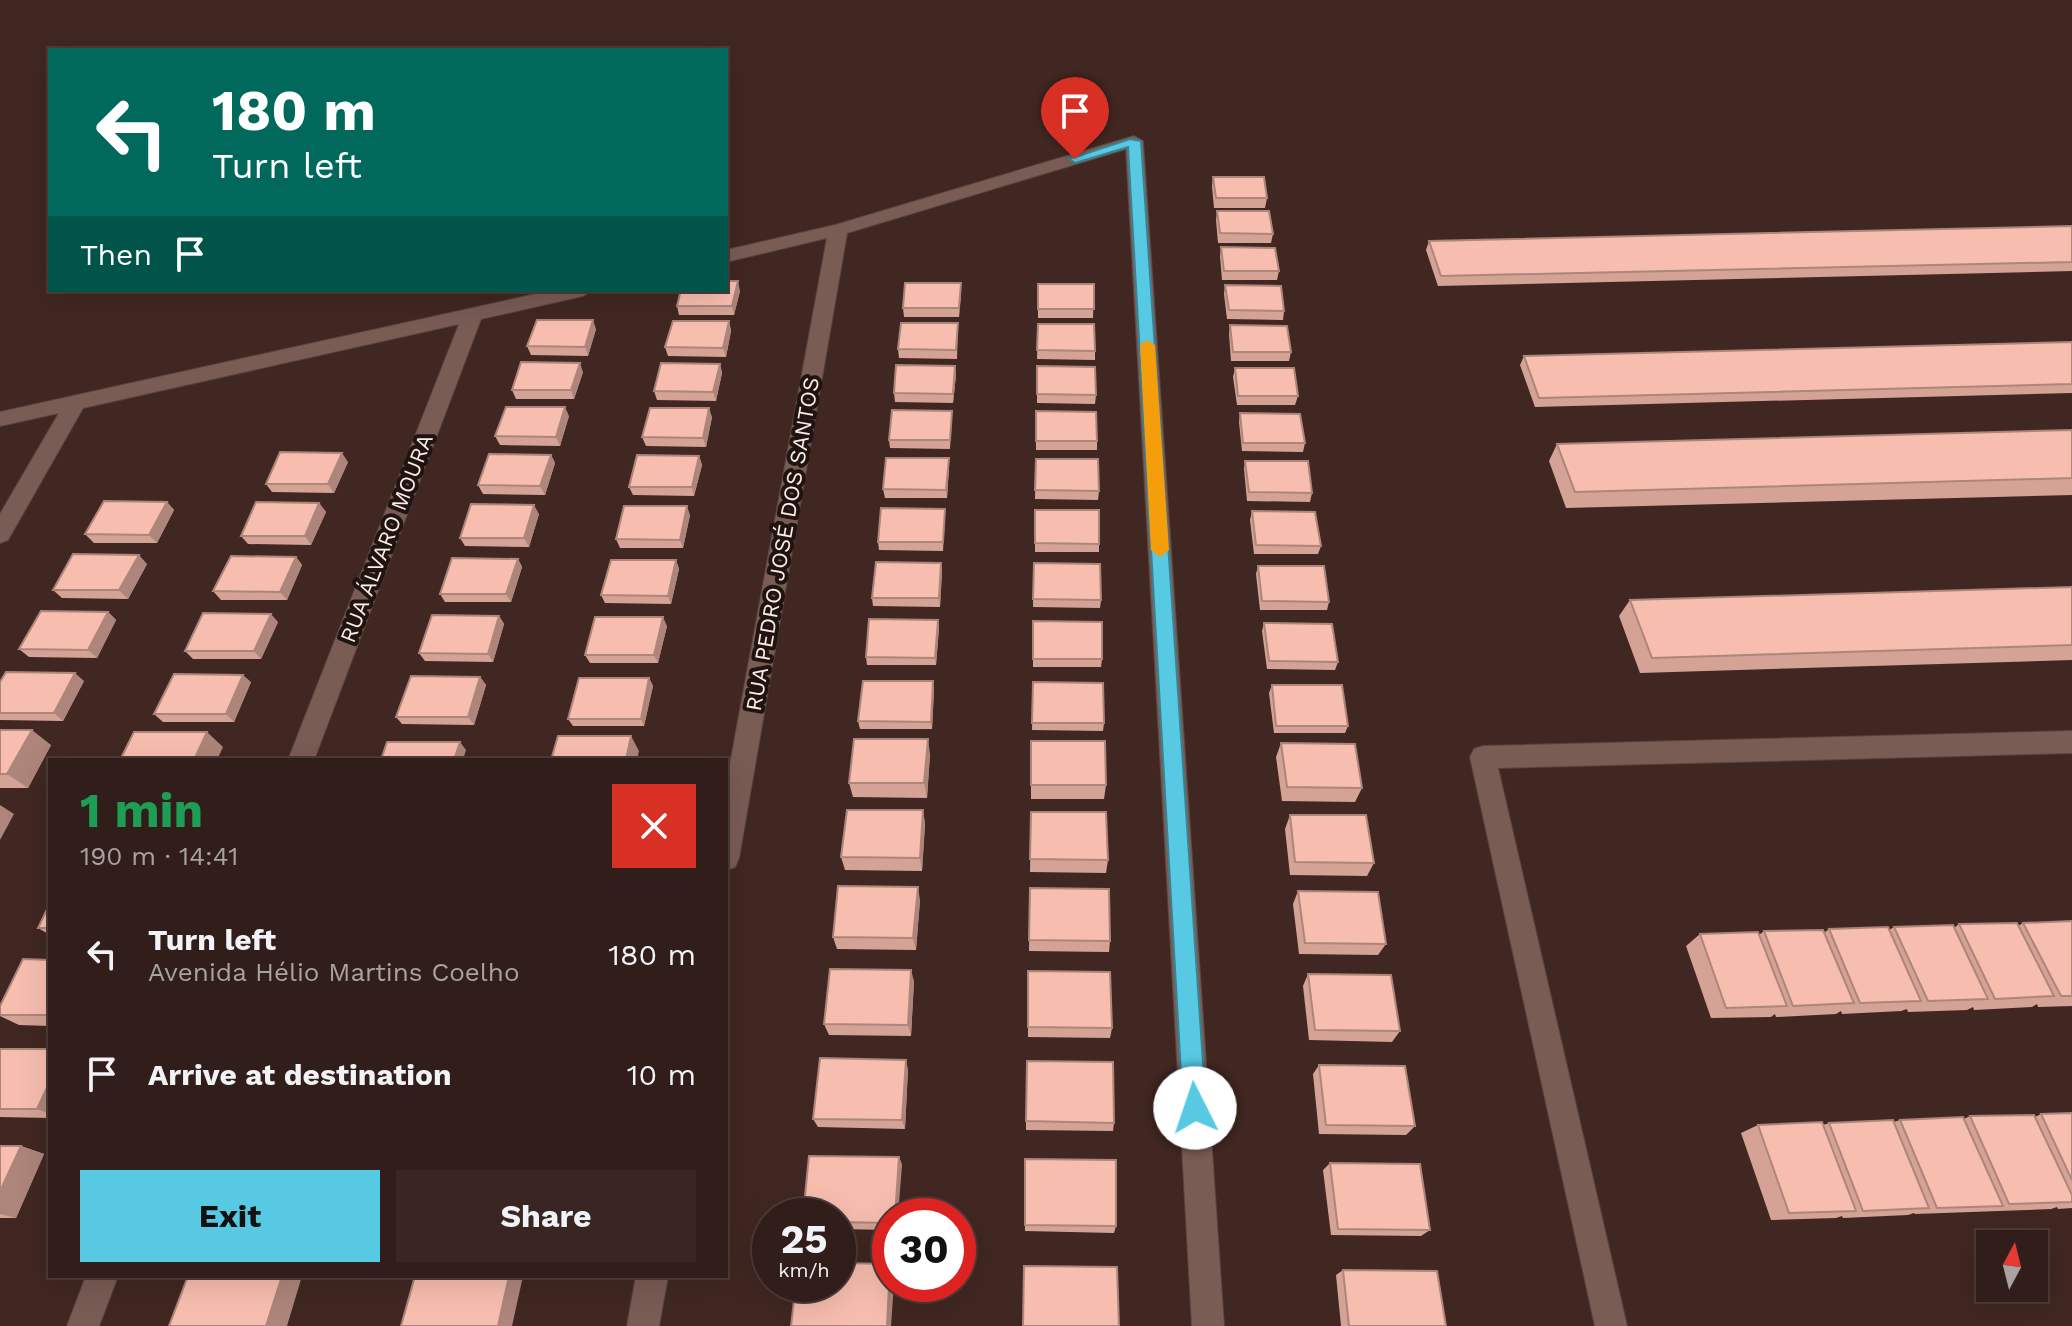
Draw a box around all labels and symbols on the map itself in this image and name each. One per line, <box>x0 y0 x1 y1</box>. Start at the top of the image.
pin <box>1041 77 1109 159</box>
street label: RUA PEDRO JOSÉ DOS SANTOS <box>741 375 824 713</box>
street label: RUA ÁLVARO MOURA <box>335 430 438 646</box>
position arrow <box>1153 1066 1237 1150</box>
speed limit sign: 30 <box>872 1198 976 1302</box>
north arrow <box>1976 1230 2048 1302</box>

